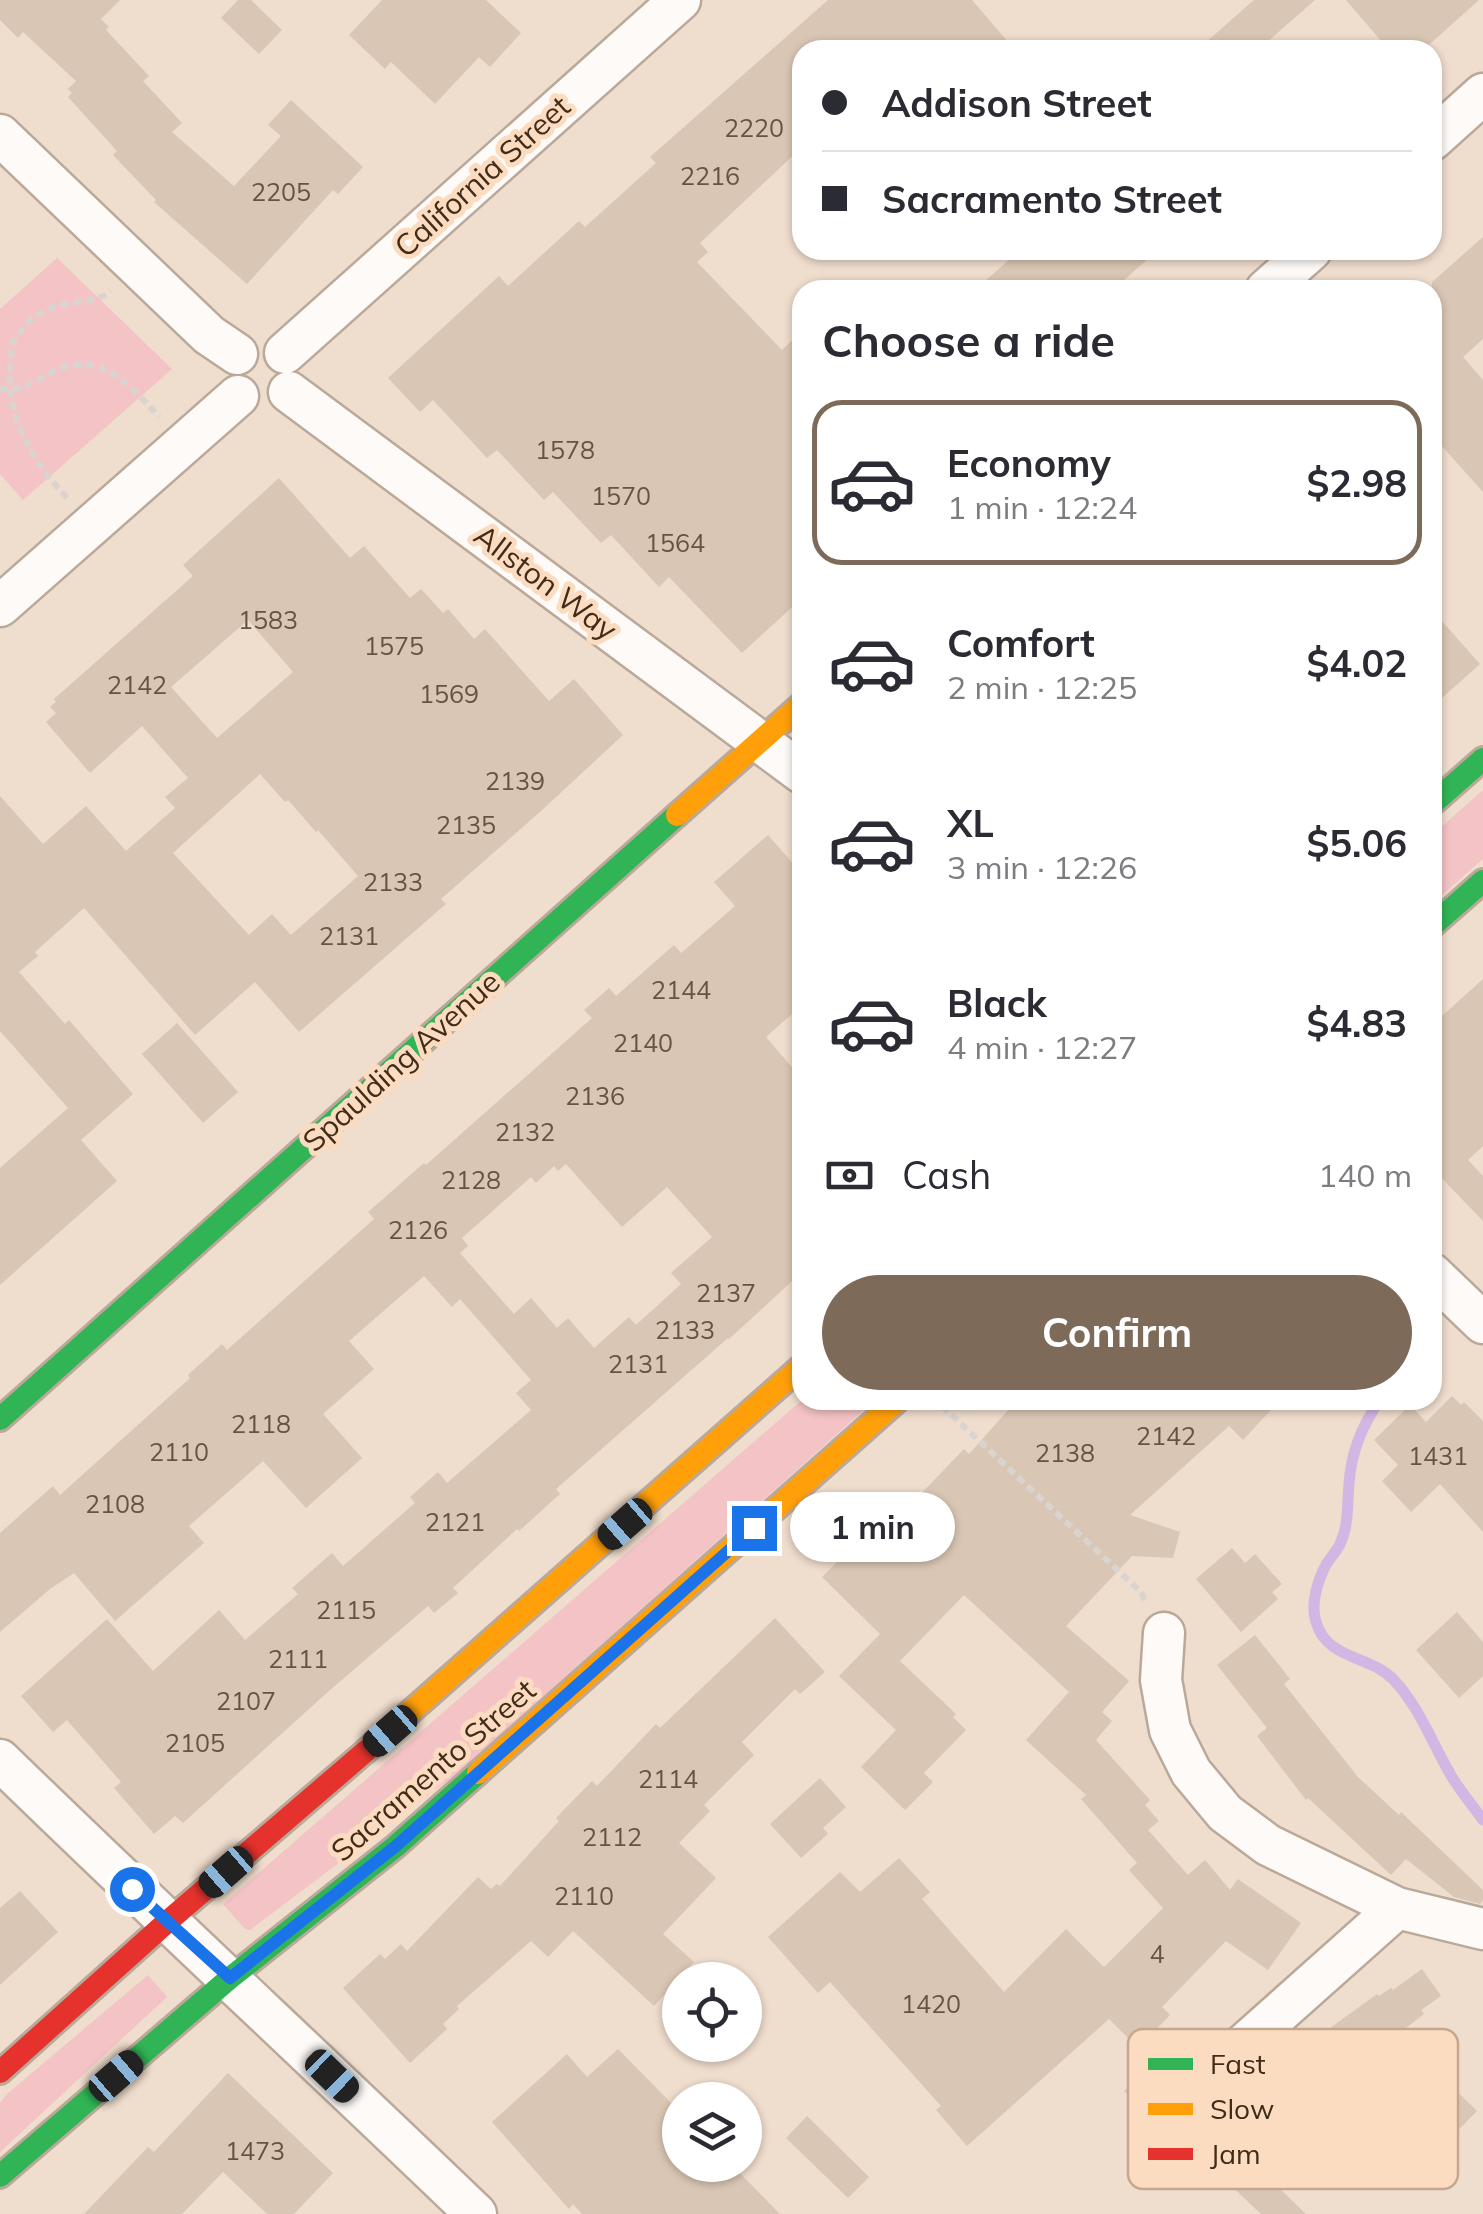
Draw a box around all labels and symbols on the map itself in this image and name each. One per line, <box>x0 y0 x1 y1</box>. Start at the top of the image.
street label: California Street <box>386 87 578 265</box>
house number: 2220 <box>724 112 784 143</box>
house number: 2216 <box>680 160 740 191</box>
house number: 2205 <box>251 176 311 207</box>
house number: 1578 <box>535 434 595 465</box>
house number: 1570 <box>591 480 651 511</box>
street label: Allston Way <box>467 516 625 648</box>
house number: 1564 <box>645 527 705 558</box>
house number: 1583 <box>238 604 298 635</box>
house number: 1575 <box>364 630 424 661</box>
house number: 2142 <box>107 669 167 700</box>
house number: 1569 <box>419 678 479 709</box>
house number: 2139 <box>485 765 545 796</box>
house number: 2135 <box>436 809 496 840</box>
house number: 2133 <box>363 866 423 897</box>
house number: 2131 <box>319 920 379 951</box>
street label: Spaulding Avenue <box>295 962 507 1160</box>
house number: 2144 <box>651 974 711 1005</box>
house number: 2140 <box>613 1027 673 1058</box>
house number: 2136 <box>565 1080 625 1111</box>
house number: 2132 <box>495 1116 555 1147</box>
house number: 2128 <box>441 1164 501 1195</box>
house number: 2126 <box>388 1214 448 1245</box>
house number: 2137 <box>696 1277 756 1308</box>
house number: 2133 <box>655 1314 715 1345</box>
house number: 2131 <box>608 1348 668 1379</box>
house number: 2118 <box>231 1408 291 1439</box>
house number: 2142 <box>1136 1420 1196 1451</box>
house number: 2110 <box>149 1436 209 1467</box>
house number: 2138 <box>1035 1437 1095 1468</box>
house number: 1431 <box>1408 1440 1468 1471</box>
house number: 2108 <box>85 1488 145 1519</box>
car <box>593 1493 657 1555</box>
callout: 1 min <box>789 1493 954 1563</box>
house number: 2121 <box>425 1506 485 1537</box>
route end <box>732 1506 777 1551</box>
house number: 2115 <box>316 1594 376 1625</box>
house number: 2111 <box>268 1643 328 1674</box>
street label: Sacramento Street <box>323 1671 543 1869</box>
house number: 2107 <box>216 1685 276 1716</box>
car <box>358 1700 422 1762</box>
house number: 2105 <box>165 1727 225 1758</box>
house number: 2114 <box>638 1763 698 1794</box>
house number: 2112 <box>582 1821 642 1852</box>
car <box>194 1841 258 1903</box>
route start <box>110 1867 155 1912</box>
house number: 2110 <box>554 1880 614 1911</box>
house number: 4 <box>1149 1938 1165 1969</box>
house number: 1420 <box>901 1988 961 2019</box>
legend <box>1128 2029 1458 2189</box>
car <box>300 2044 364 2108</box>
car <box>84 2045 148 2107</box>
text: Fast <box>1210 2046 1266 2081</box>
text: Slow <box>1210 2091 1274 2126</box>
house number: 1473 <box>225 2135 285 2166</box>
text: Jam <box>1210 2136 1261 2171</box>

